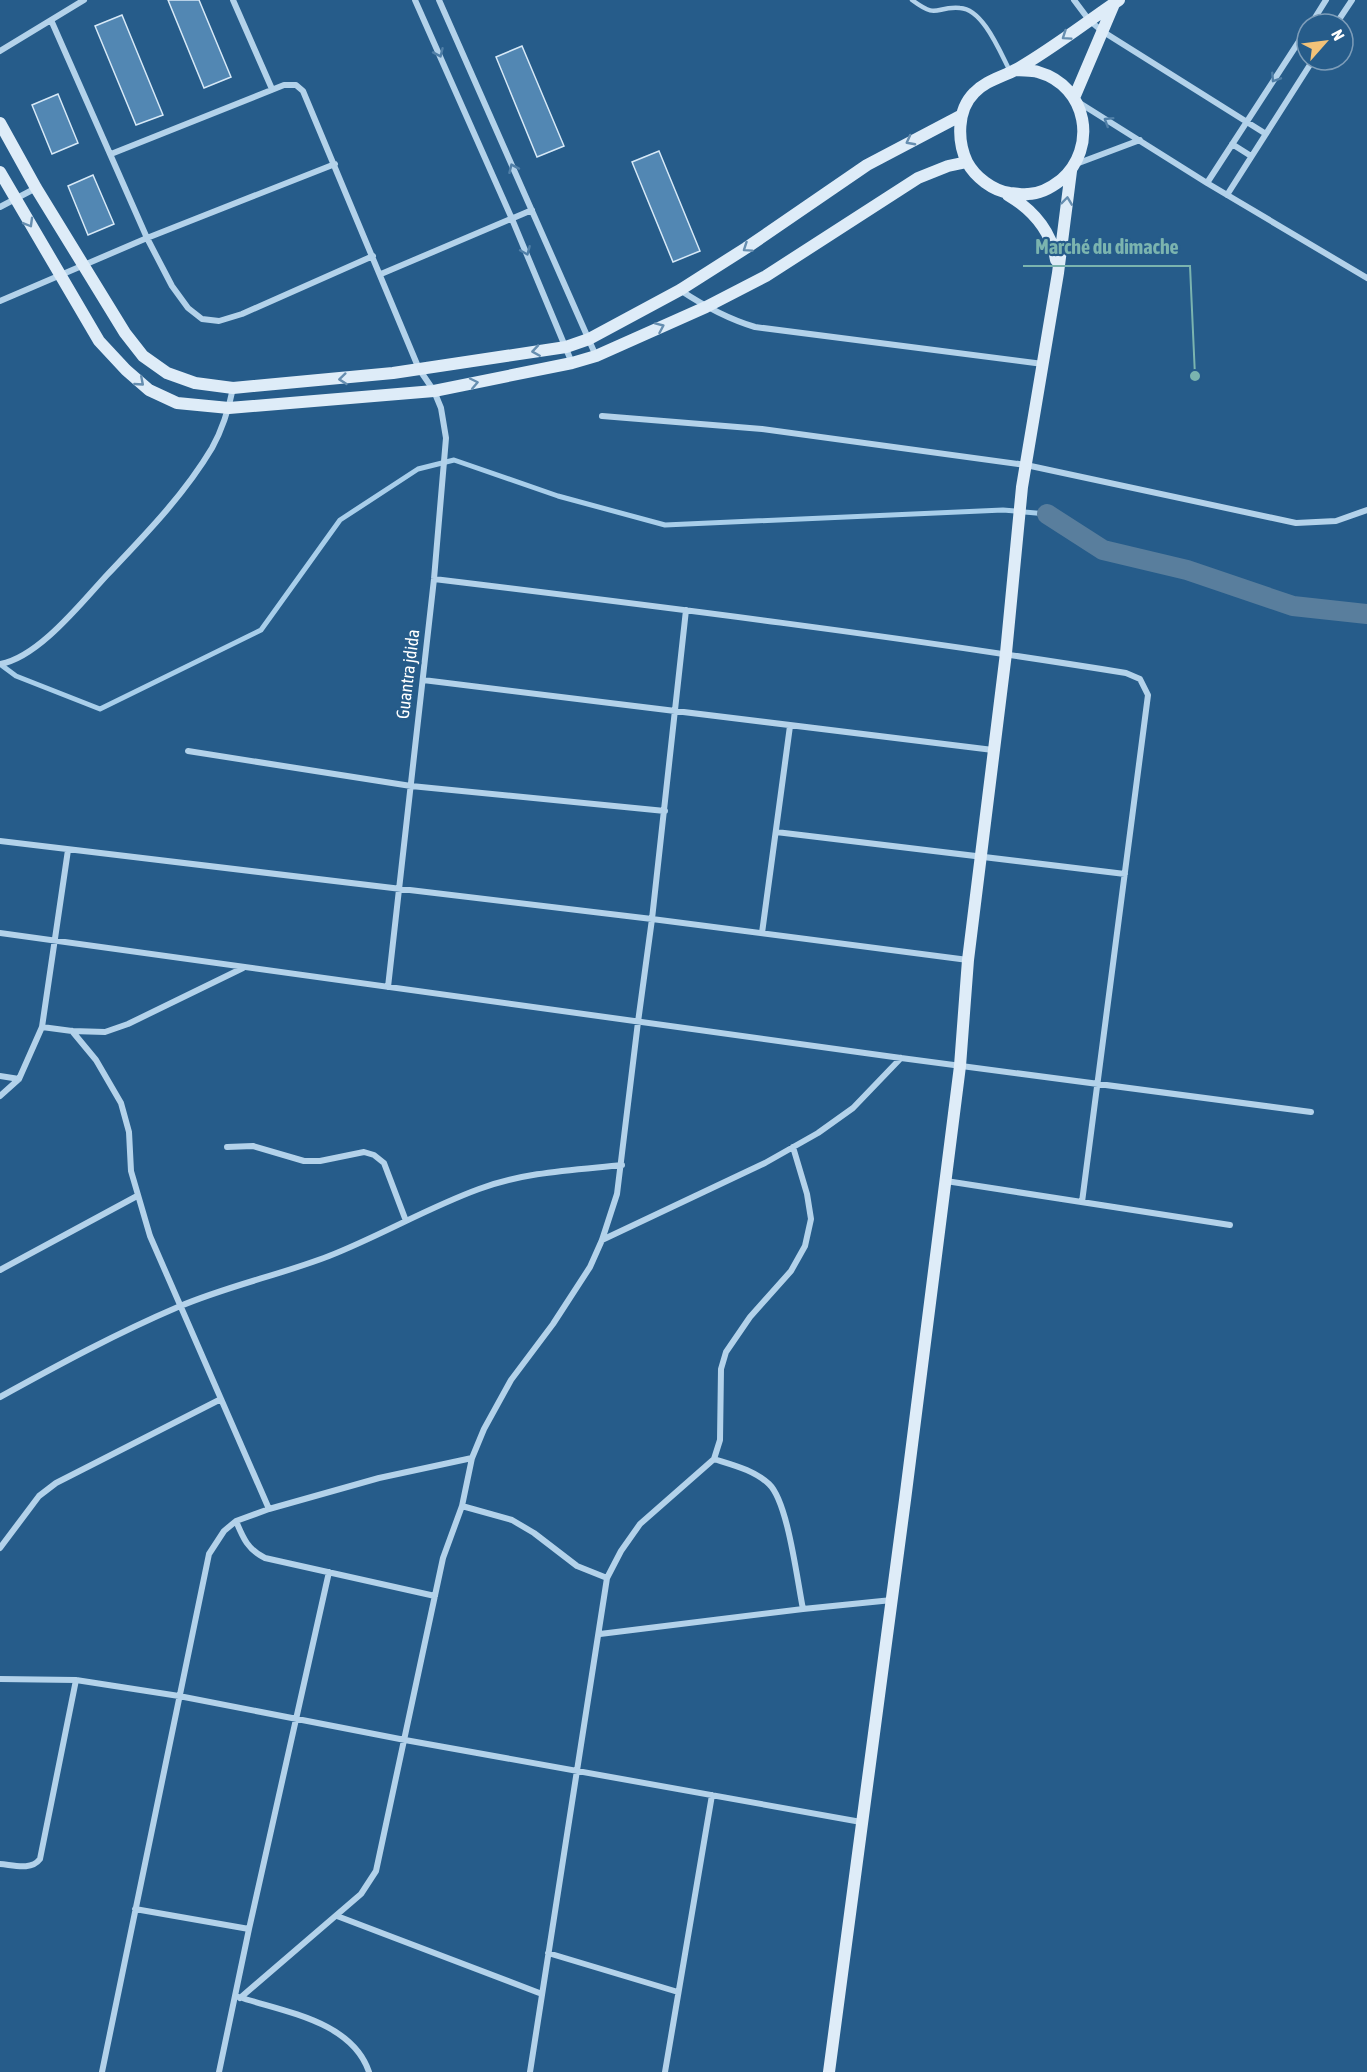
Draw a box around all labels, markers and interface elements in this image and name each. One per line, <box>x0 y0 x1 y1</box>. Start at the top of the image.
north arrow <box>1295 12 1355 72</box>
text: N <box>1328 27 1348 43</box>
one-way arrow <box>1062 29 1073 40</box>
one-way arrow <box>432 47 444 58</box>
one-way arrow <box>1271 72 1282 83</box>
one-way arrow <box>1104 117 1114 129</box>
one-way arrow <box>905 134 916 145</box>
one-way arrow <box>509 163 521 174</box>
one-way arrow <box>1061 197 1073 206</box>
one-way arrow <box>22 217 33 227</box>
callout: Marché du dimache <box>1023 228 1190 266</box>
text: Marché du dimache <box>1035 235 1179 258</box>
one-way arrow <box>742 241 753 252</box>
one-way arrow <box>519 245 531 256</box>
one-way arrow <box>654 323 665 335</box>
one-way arrow <box>531 345 540 357</box>
one-way arrow <box>338 372 347 385</box>
one-way arrow <box>133 375 144 386</box>
one-way arrow <box>469 377 479 390</box>
street label: Guantra jdida <box>392 628 423 720</box>

